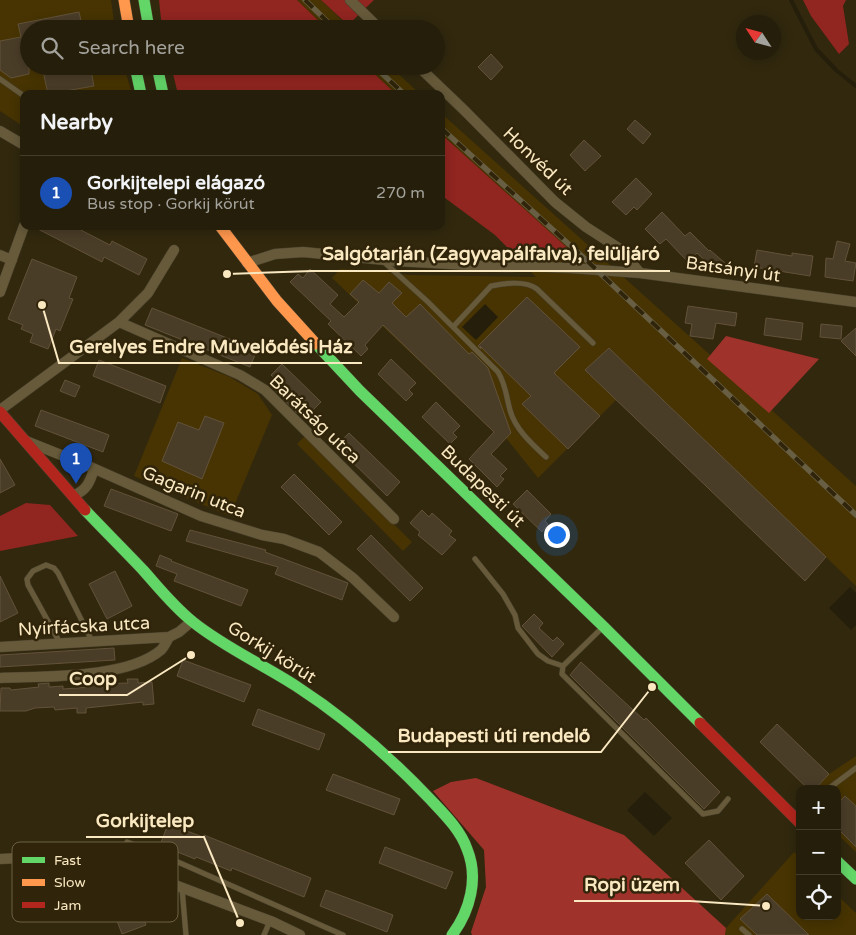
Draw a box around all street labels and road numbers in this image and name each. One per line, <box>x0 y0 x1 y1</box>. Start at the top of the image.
street label: Honvéd út <box>499 122 578 200</box>
street label: Batsányi út <box>684 251 782 287</box>
street label: Barátság utca <box>265 370 365 468</box>
street label: Budapesti út <box>436 440 530 532</box>
street label: Gagarin utca <box>139 461 249 523</box>
street label: Nyírfácska utca <box>17 612 151 640</box>
street label: Gorkij körút <box>224 616 320 688</box>

